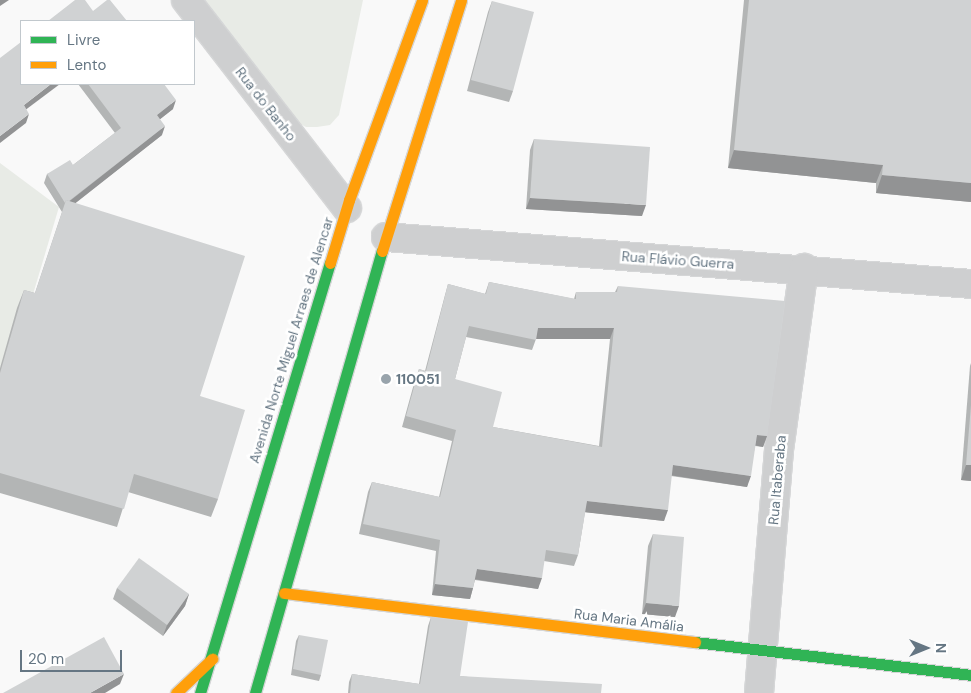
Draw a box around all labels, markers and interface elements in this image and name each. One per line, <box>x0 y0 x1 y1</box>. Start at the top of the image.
legend <box>20 20 195 85</box>
text: Livre <box>67 30 100 50</box>
text: Lento <box>67 55 106 75</box>
street label: Rua do Banho <box>232 64 300 144</box>
street label: Avenida Norte Miguel Arraes de Alencar <box>245 215 337 465</box>
street label: Rua Flávio Guerra <box>621 248 735 272</box>
place label: 110051 <box>396 371 440 387</box>
marker: 110051 <box>380 373 392 385</box>
street label: Rua Itaberaba <box>765 434 789 526</box>
street label: Rua Maria Amália <box>573 605 685 635</box>
north arrow <box>901 623 951 673</box>
scale bar <box>22 640 125 672</box>
text: N <box>932 643 950 653</box>
text: 20 m <box>28 649 64 669</box>

